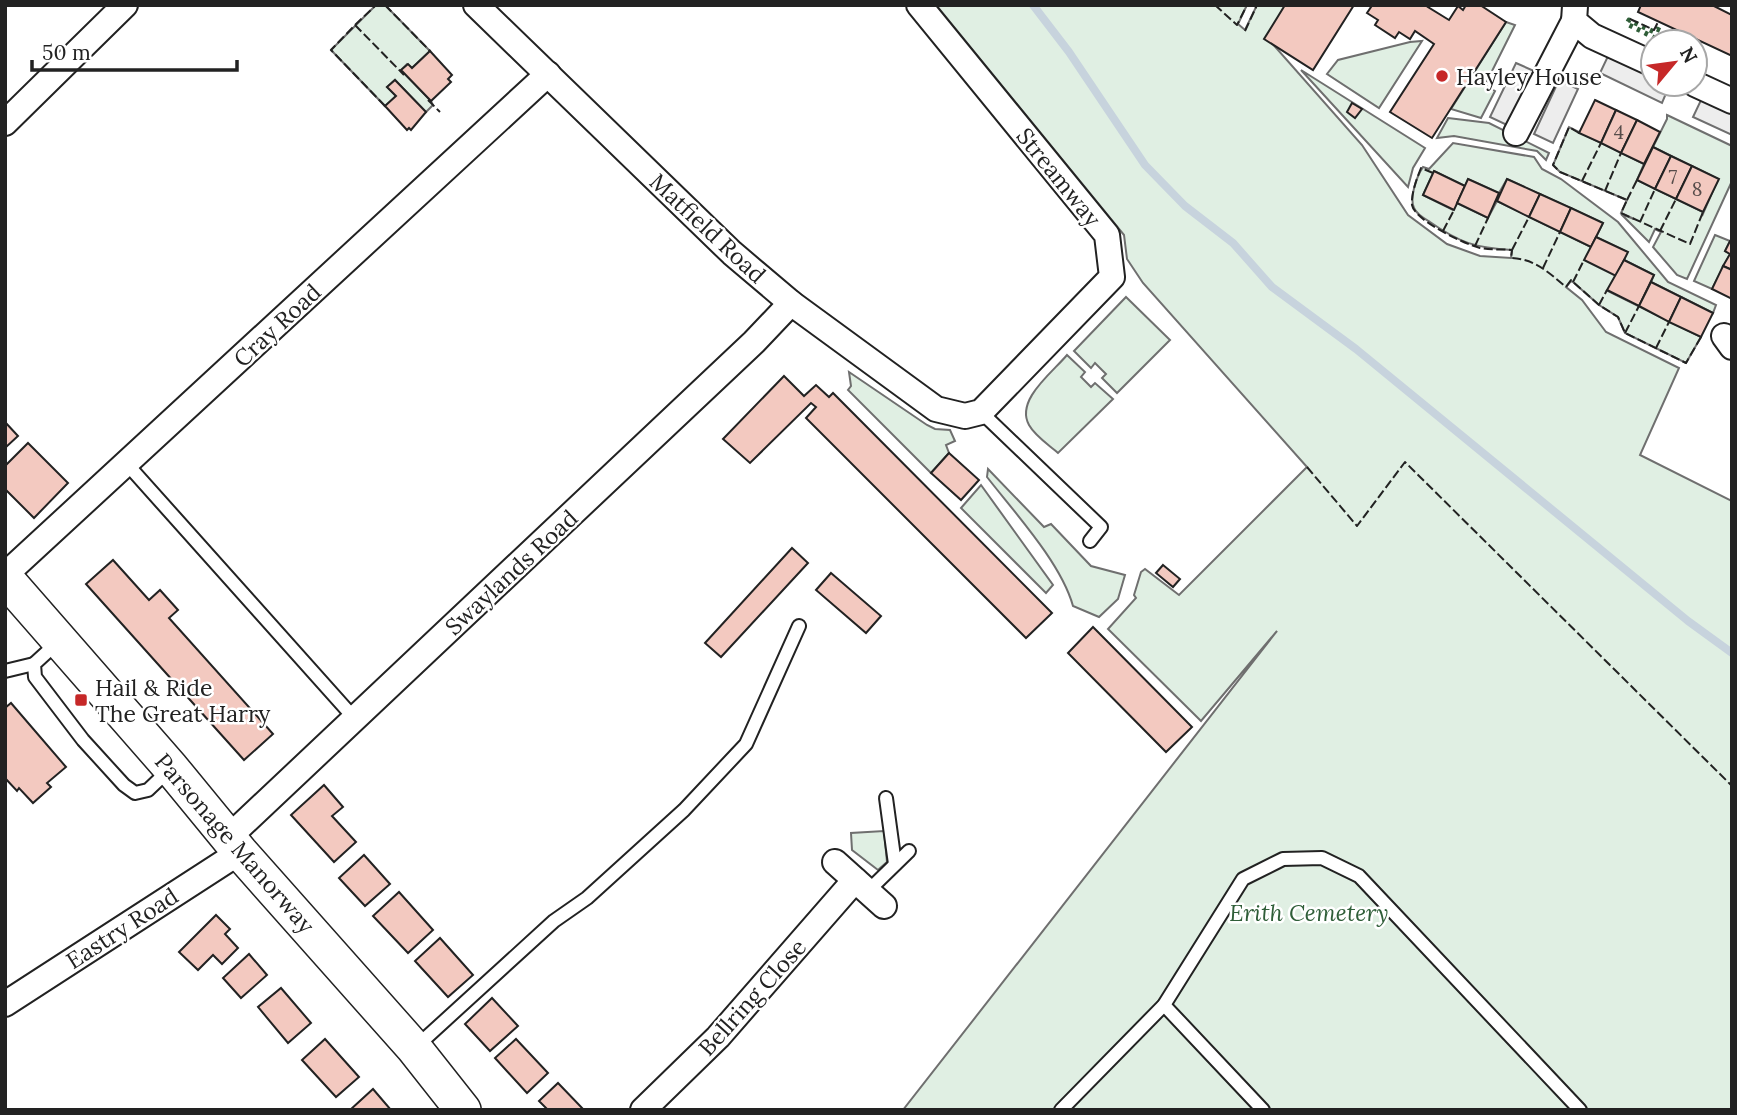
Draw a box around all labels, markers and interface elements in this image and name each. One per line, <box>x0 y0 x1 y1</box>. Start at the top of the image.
scale bar <box>32 28 236 72</box>
north arrow <box>1639 28 1709 98</box>
text: 50 m <box>42 39 91 66</box>
text: N <box>1675 43 1703 67</box>
place label: Hayley House <box>1456 62 1602 91</box>
marker: Hayley House <box>1434 68 1450 84</box>
house number: 4 <box>1614 120 1624 144</box>
street label: Streamway <box>1010 122 1108 233</box>
house number: 7 <box>1669 165 1678 189</box>
street label: Matfield Road <box>644 167 772 289</box>
house number: 8 <box>1692 177 1702 201</box>
street label: Cray Road <box>227 277 327 373</box>
street label: Swaylands Road <box>439 503 583 641</box>
place label: Hail & Ride The Great Harry <box>95 673 271 728</box>
marker: Hail & Ride The Great Harry <box>73 692 89 708</box>
street label: Parsonage Manorway <box>149 747 322 940</box>
street label: Eastry Road <box>61 881 184 975</box>
park label: Erith Cemetery <box>1229 898 1389 927</box>
street label: Bellring Close <box>692 933 812 1061</box>

